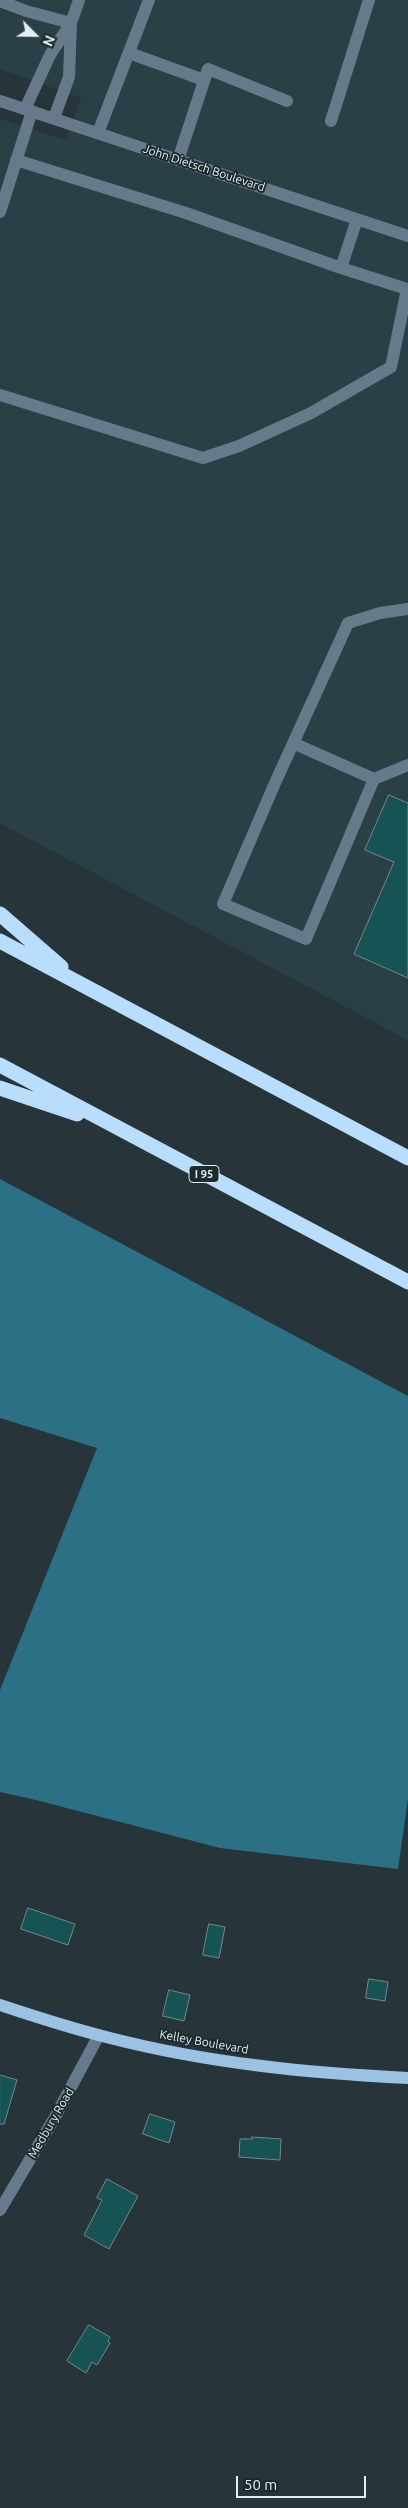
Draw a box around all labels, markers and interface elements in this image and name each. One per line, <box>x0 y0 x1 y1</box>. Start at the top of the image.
north arrow <box>10 10 60 60</box>
text: N <box>39 33 58 49</box>
street label: John Dietsch Boulevard <box>141 141 267 195</box>
road number: I 95 <box>189 1166 219 1182</box>
street label: Kelley Boulevard <box>158 2027 250 2057</box>
street label: Medbury Road <box>25 2085 77 2161</box>
scale bar <box>238 2466 368 2498</box>
text: 50 m <box>244 2476 277 2493</box>

